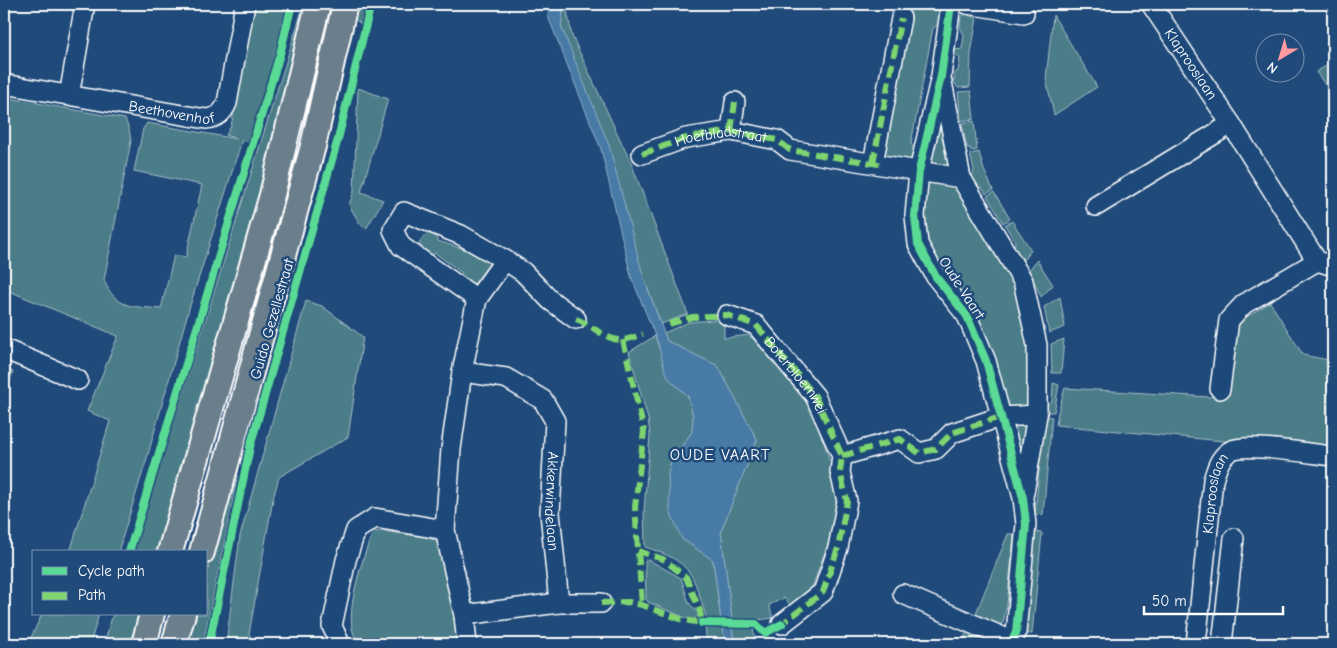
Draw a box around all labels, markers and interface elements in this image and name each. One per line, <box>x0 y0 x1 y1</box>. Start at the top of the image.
street label: Klaprooslaan <box>1161 25 1221 103</box>
north arrow <box>1254 32 1304 82</box>
text: N <box>1263 58 1281 77</box>
street label: Beethovenhof <box>127 97 217 128</box>
street label: Hoefbladstraat <box>672 122 769 150</box>
street label: Oude Vaart <box>935 253 989 323</box>
street label: Guido Gezellestraat <box>246 256 298 381</box>
street label: Boterbloemwei <box>760 333 831 417</box>
district label: OUDE VAART <box>670 446 770 464</box>
street label: Klaprooslaan <box>1198 449 1232 535</box>
street label: Akkerwindelaan <box>541 451 563 552</box>
legend <box>32 550 208 616</box>
text: Cycle path <box>78 562 145 580</box>
scale bar <box>1144 583 1283 615</box>
text: Path <box>78 586 106 604</box>
text: 50 m <box>1152 592 1187 610</box>

